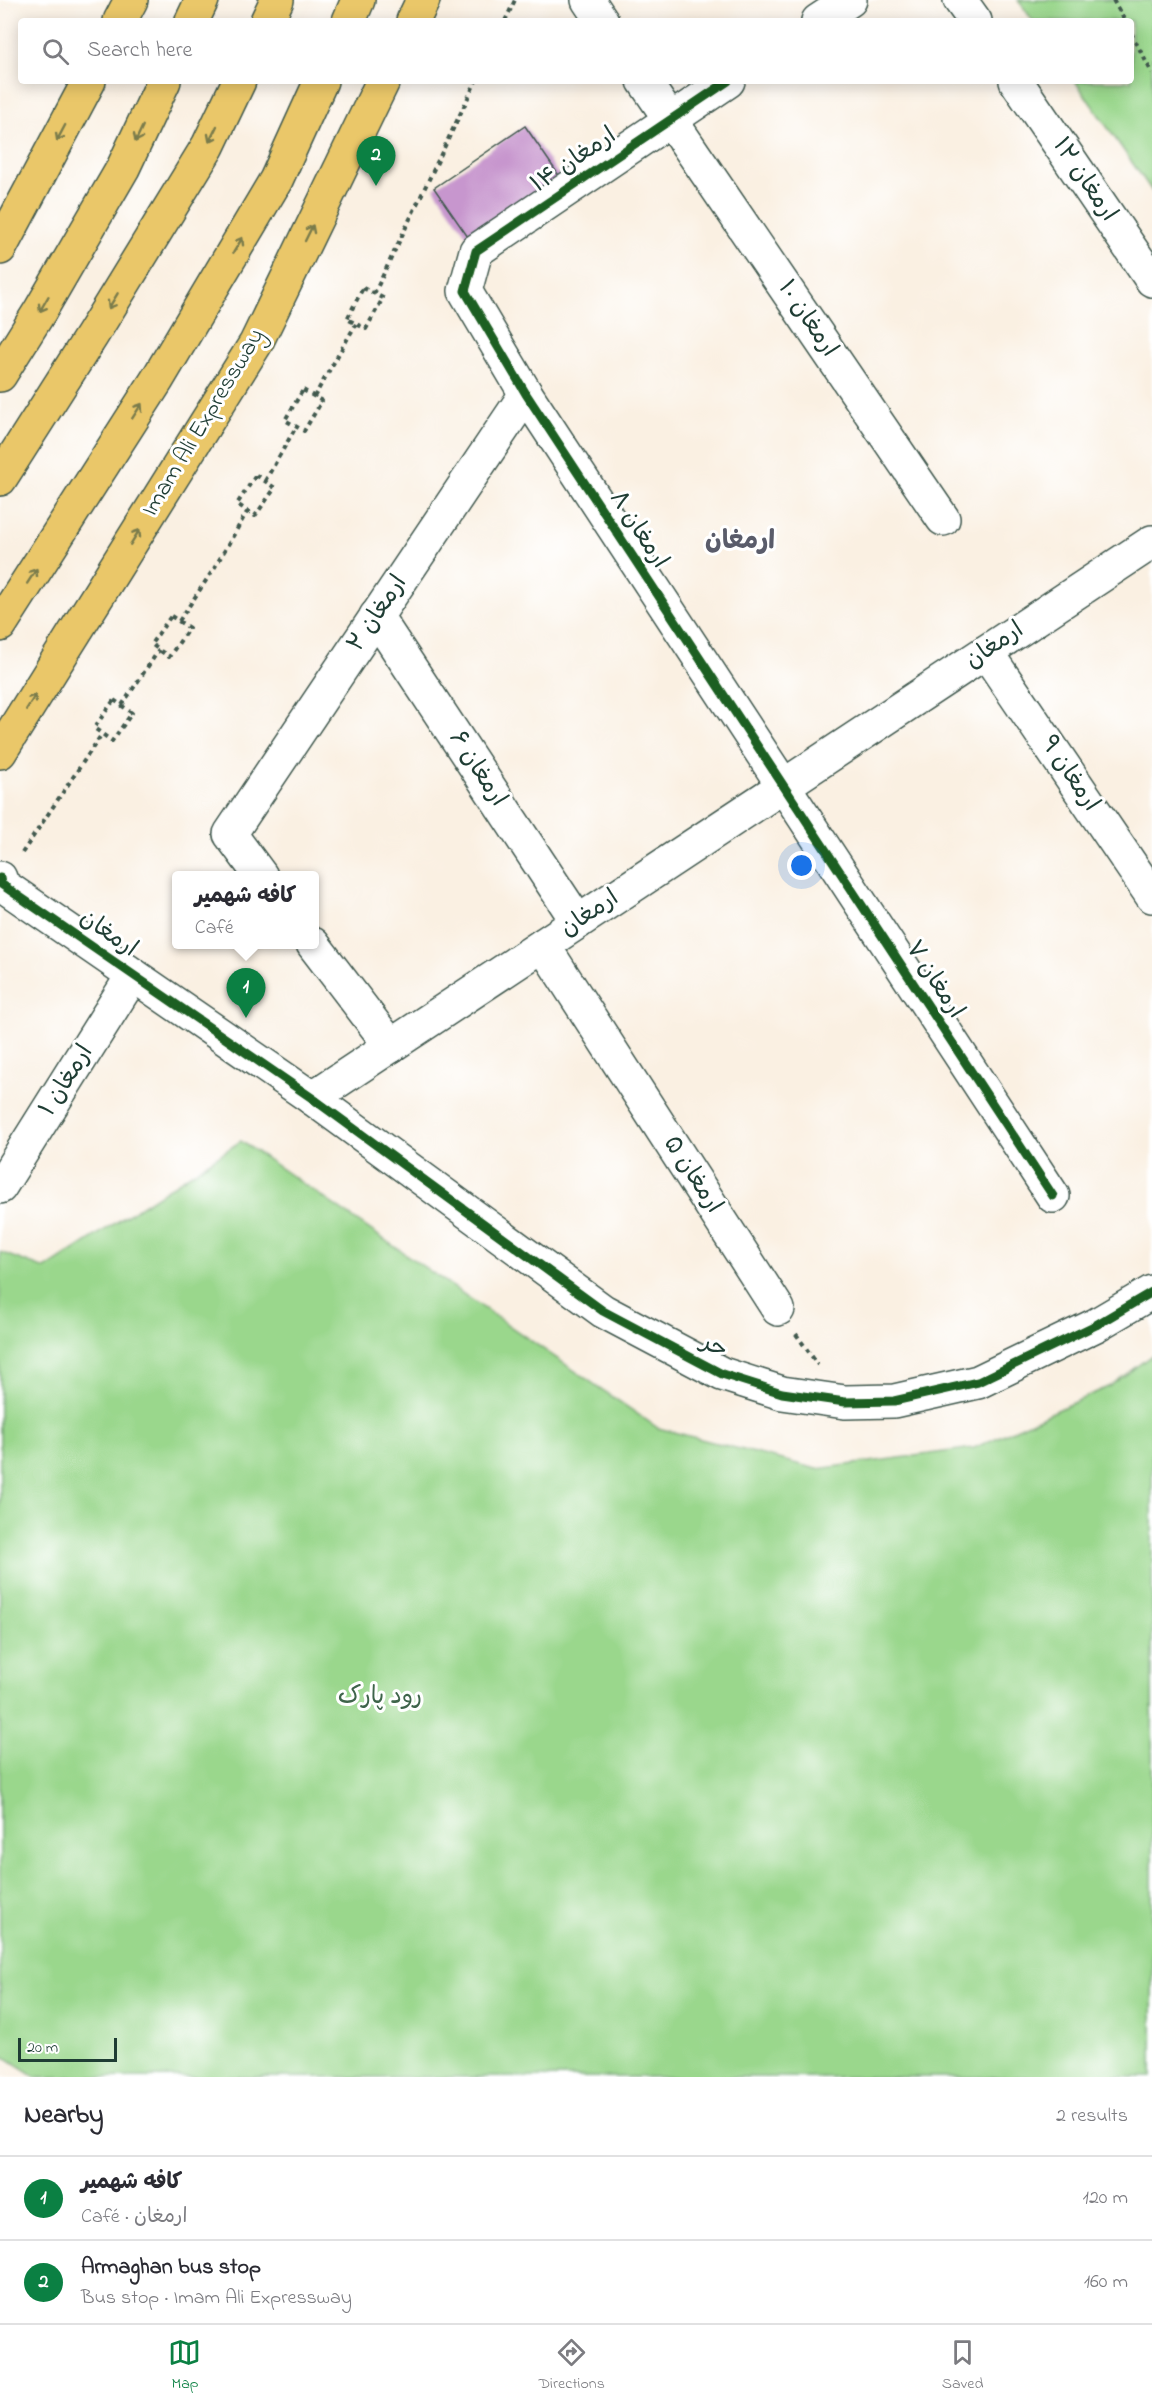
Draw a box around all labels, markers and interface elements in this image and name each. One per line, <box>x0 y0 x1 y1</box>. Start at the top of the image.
search box <box>18 18 1134 84</box>
icon: search <box>39 35 72 68</box>
text: Search here <box>87 35 192 67</box>
street label: ارمغان ۱۴ <box>524 119 624 203</box>
one-way arrow <box>55 123 66 141</box>
one-way arrow <box>133 124 145 142</box>
one-way arrow <box>207 124 219 142</box>
street label: ارمغان ۱۲ <box>1043 131 1125 229</box>
pin: 2 <box>356 136 395 186</box>
one-way arrow <box>304 225 316 243</box>
one-way arrow <box>232 237 244 254</box>
street label: ارمغان ۱۰ <box>768 273 846 365</box>
one-way arrow <box>107 292 119 309</box>
one-way arrow <box>38 295 50 312</box>
street label: Imam Ali Expressway <box>134 322 275 524</box>
one-way arrow <box>131 404 143 420</box>
street label: ارمغان ۸ <box>600 484 676 576</box>
district label: ارمغان <box>705 523 775 561</box>
one-way arrow <box>129 529 141 546</box>
one-way arrow <box>25 567 38 584</box>
street label: ارمغان ۲ <box>339 568 417 660</box>
street label: ارمغان <box>959 614 1031 678</box>
one-way arrow <box>25 694 37 711</box>
street label: ارمغان ۶ <box>439 724 515 814</box>
street label: ارمغان ۹ <box>1031 729 1107 819</box>
your location <box>787 851 816 880</box>
popup <box>172 871 319 949</box>
text: كافه شهمير <box>195 881 296 913</box>
street label: ارمغان <box>554 882 626 946</box>
street label: ارمغان <box>72 901 144 967</box>
text: Café <box>195 914 234 943</box>
street label: ارمغان ۷ <box>896 934 972 1026</box>
pin: 1 <box>226 968 266 1018</box>
street label: ارمغان ۱ <box>31 1038 103 1124</box>
street label: ارمغان ۵ <box>654 1129 730 1221</box>
street label: حر <box>692 1324 734 1369</box>
park label: رود پارک <box>338 1680 422 1715</box>
scale bar <box>18 2035 117 2062</box>
text: 20 m <box>27 2036 58 2060</box>
text: Nearby <box>24 2097 103 2135</box>
text: 2 results <box>1056 2102 1128 2131</box>
text: كافه شهمير <box>81 2167 182 2199</box>
text: 1 <box>40 2184 47 2213</box>
text: 120 m <box>1083 2184 1128 2213</box>
text: Café · ارمغان <box>81 2203 187 2232</box>
text: Armaghan bus stop <box>81 2252 261 2284</box>
text: 2 <box>39 2268 48 2297</box>
text: 160 m <box>1084 2268 1128 2297</box>
text: Bus stop · Imam Ali Expressway <box>81 2284 352 2313</box>
tab: Map <box>168 2336 201 2396</box>
tab: Directions <box>538 2336 605 2396</box>
tab: Saved <box>942 2336 984 2396</box>

